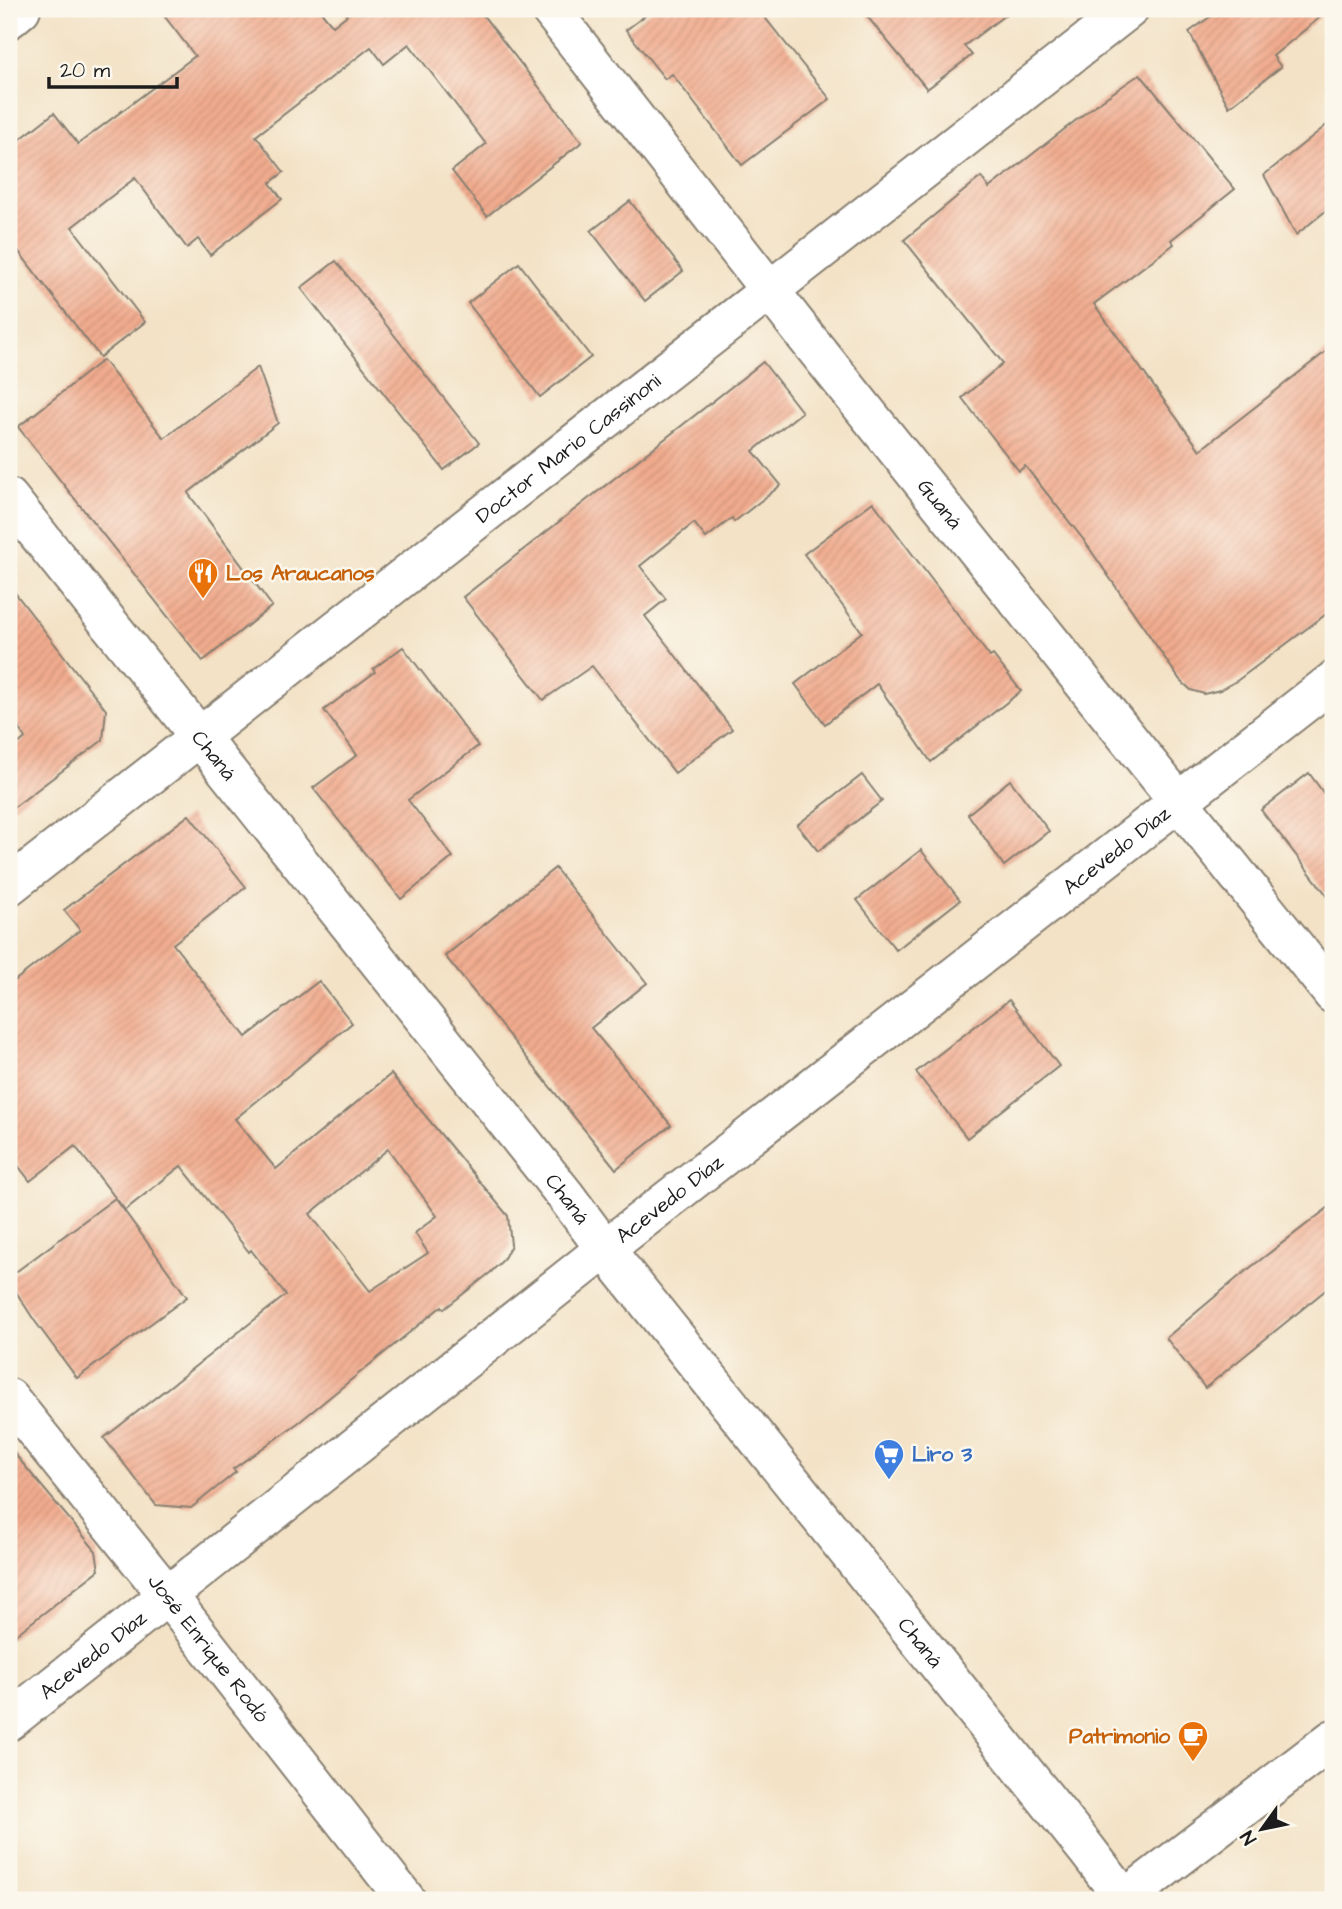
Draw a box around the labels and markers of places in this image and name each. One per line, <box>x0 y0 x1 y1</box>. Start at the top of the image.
restaurant icon: Los Araucanos <box>186 556 220 600</box>
place label: Los Araucanos <box>226 559 375 588</box>
supermarket icon: Liro 3 <box>872 1437 906 1481</box>
place label: Liro 3 <box>912 1440 973 1469</box>
cafe icon: Patrimonio <box>1176 1719 1210 1763</box>
place label: Patrimonio <box>1069 1722 1170 1751</box>

